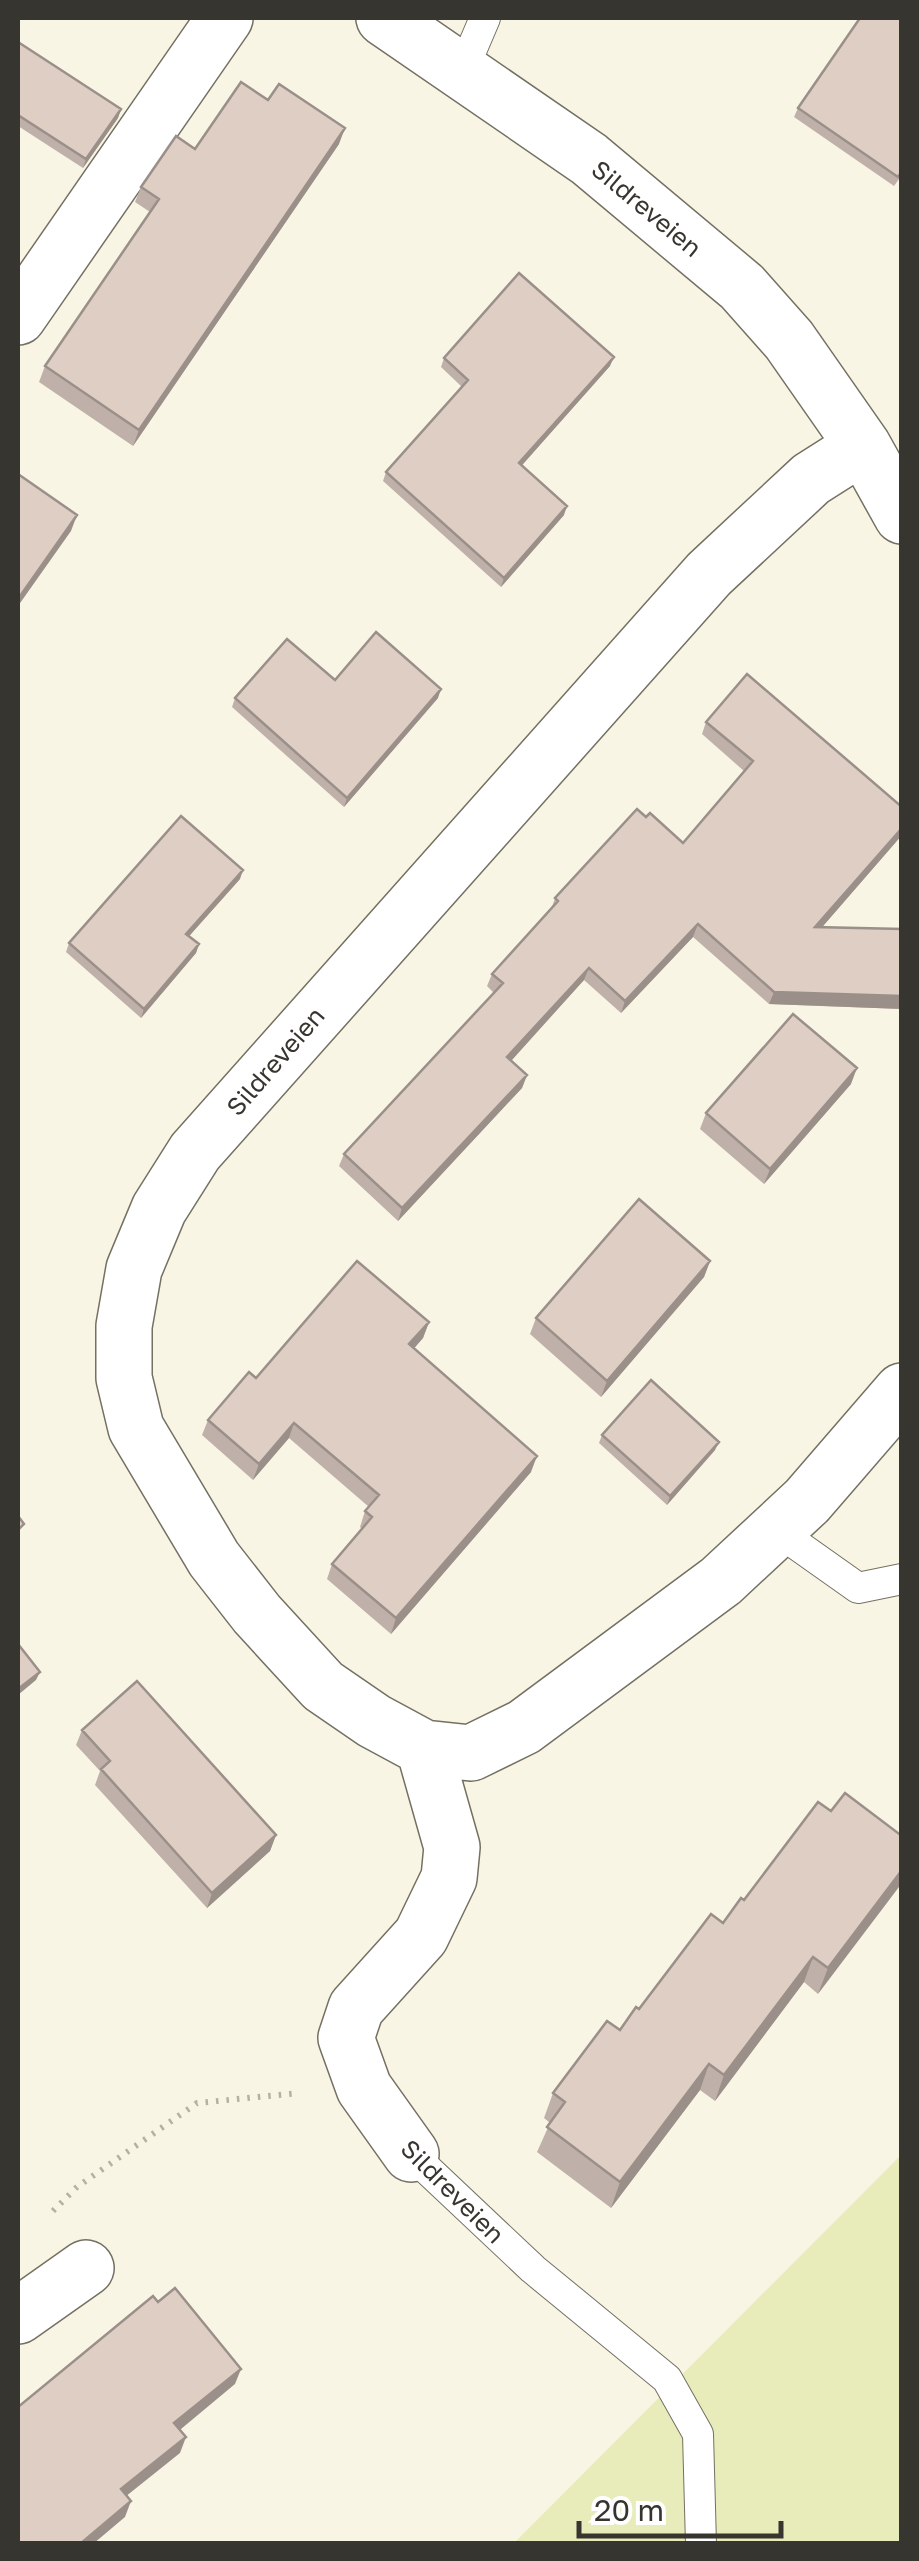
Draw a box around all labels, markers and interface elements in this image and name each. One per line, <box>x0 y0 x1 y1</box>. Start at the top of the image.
street label: Sildreveien <box>586 153 708 263</box>
street label: Sildreveien <box>219 1000 331 1122</box>
street label: Sildreveien <box>395 2133 511 2249</box>
scale bar <box>579 2476 782 2538</box>
text: 20 m <box>594 2492 664 2528</box>

